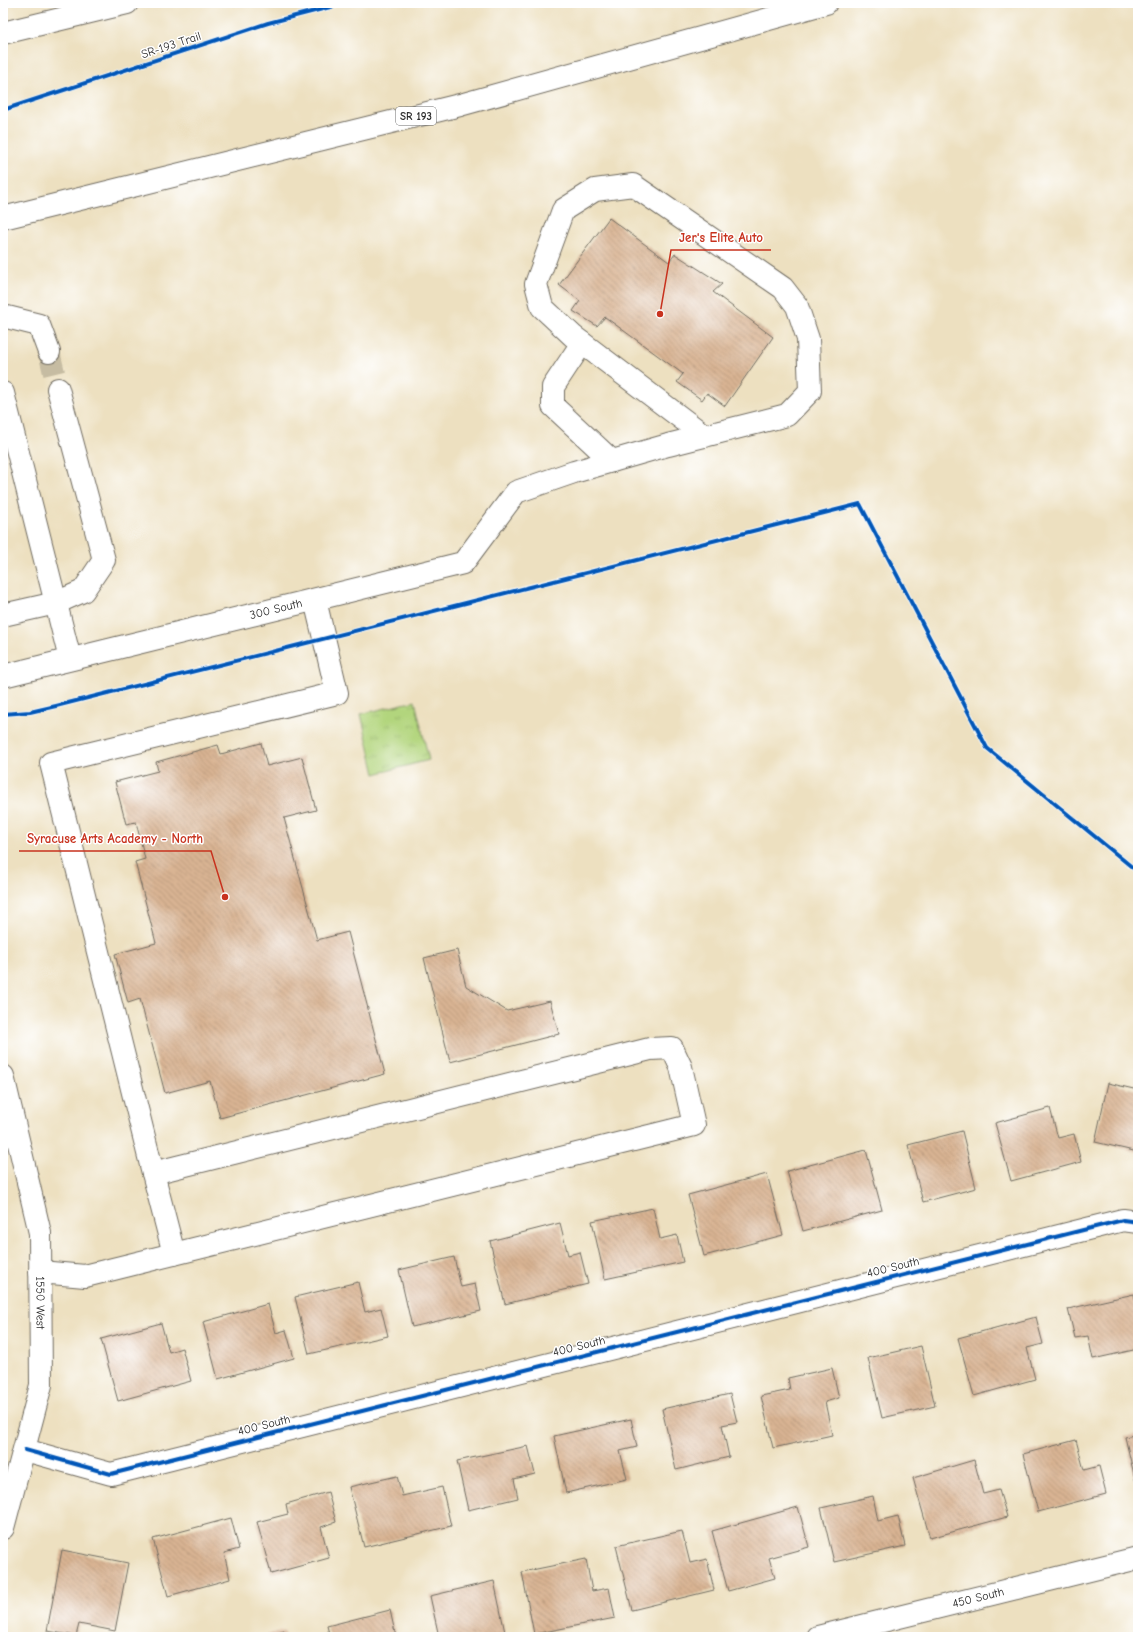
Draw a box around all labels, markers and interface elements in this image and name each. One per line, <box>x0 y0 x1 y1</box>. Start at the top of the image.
street label: SR-193 Trail <box>139 29 203 61</box>
road number: SR 193 <box>396 107 436 125</box>
callout: Jer's Elite Auto <box>671 225 771 250</box>
text: Jer's Elite Auto <box>679 230 763 245</box>
street label: 300 South <box>248 596 304 622</box>
callout: Syracuse Arts Academy - North <box>19 826 211 851</box>
text: Syracuse Arts Academy - North <box>27 831 203 846</box>
street label: 400 South <box>865 1254 921 1280</box>
street label: 1550 West <box>33 1276 48 1330</box>
street label: 400 South <box>551 1333 607 1359</box>
street label: 400 South <box>236 1412 292 1438</box>
street label: 450 South <box>951 1584 1005 1611</box>

